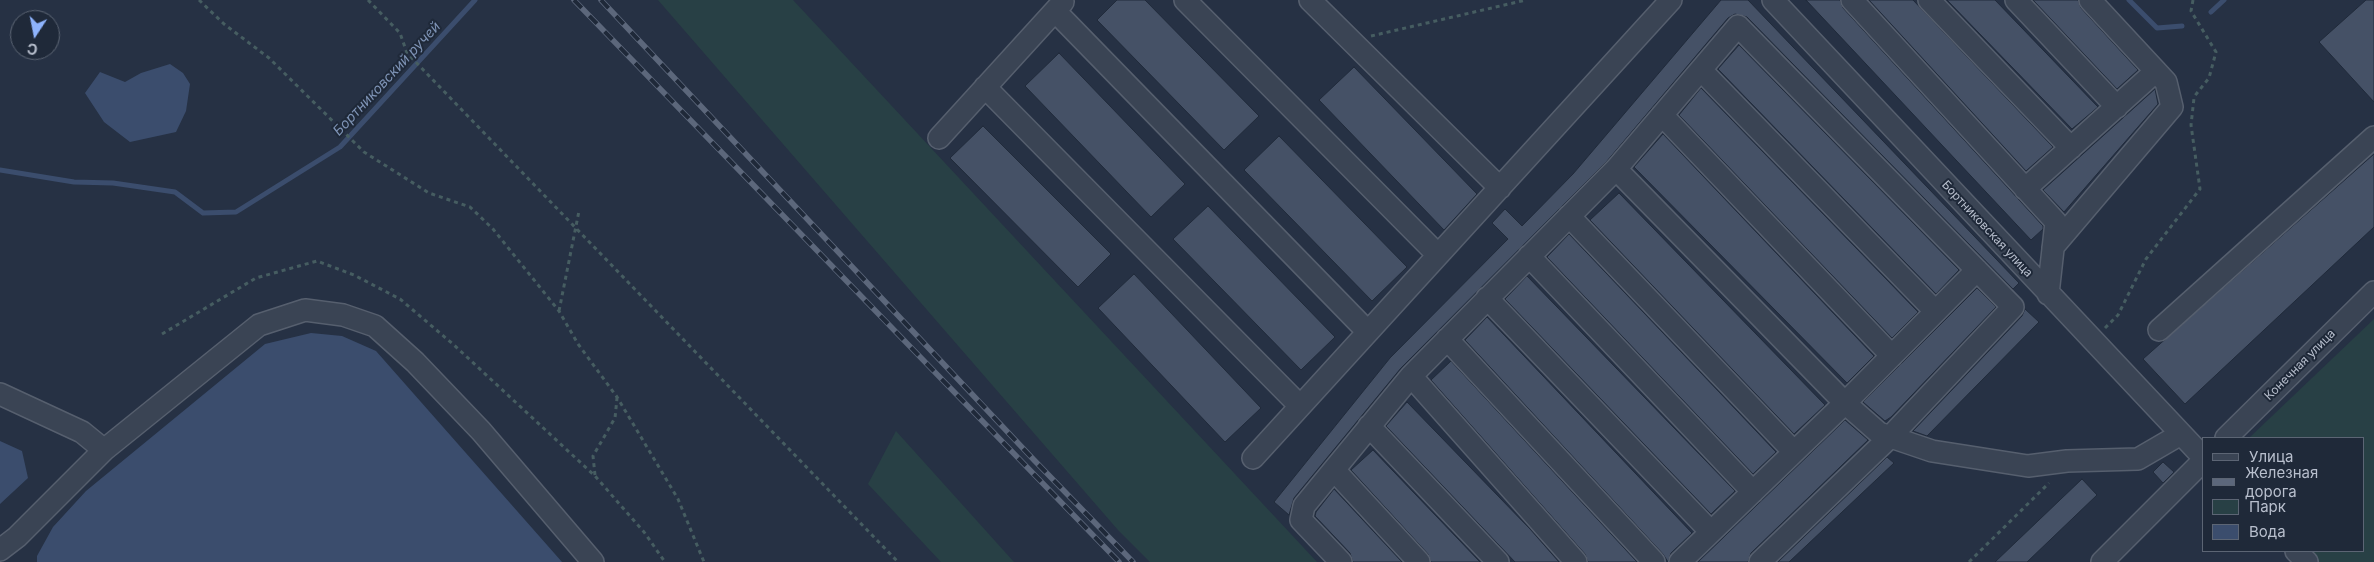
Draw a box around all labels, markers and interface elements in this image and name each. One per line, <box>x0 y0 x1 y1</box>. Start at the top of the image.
north arrow <box>10 10 60 60</box>
water label: Бортниковский ручей <box>330 19 444 139</box>
text: С <box>26 40 39 59</box>
street label: Бортниковская улица <box>1939 178 2035 280</box>
street label: Конечная улица <box>2262 327 2338 403</box>
legend <box>2202 437 2364 552</box>
text: Улица <box>2249 447 2293 466</box>
text: Железная дорога <box>2245 463 2318 501</box>
text: Парк <box>2249 497 2286 516</box>
text: Вода <box>2249 522 2286 541</box>

